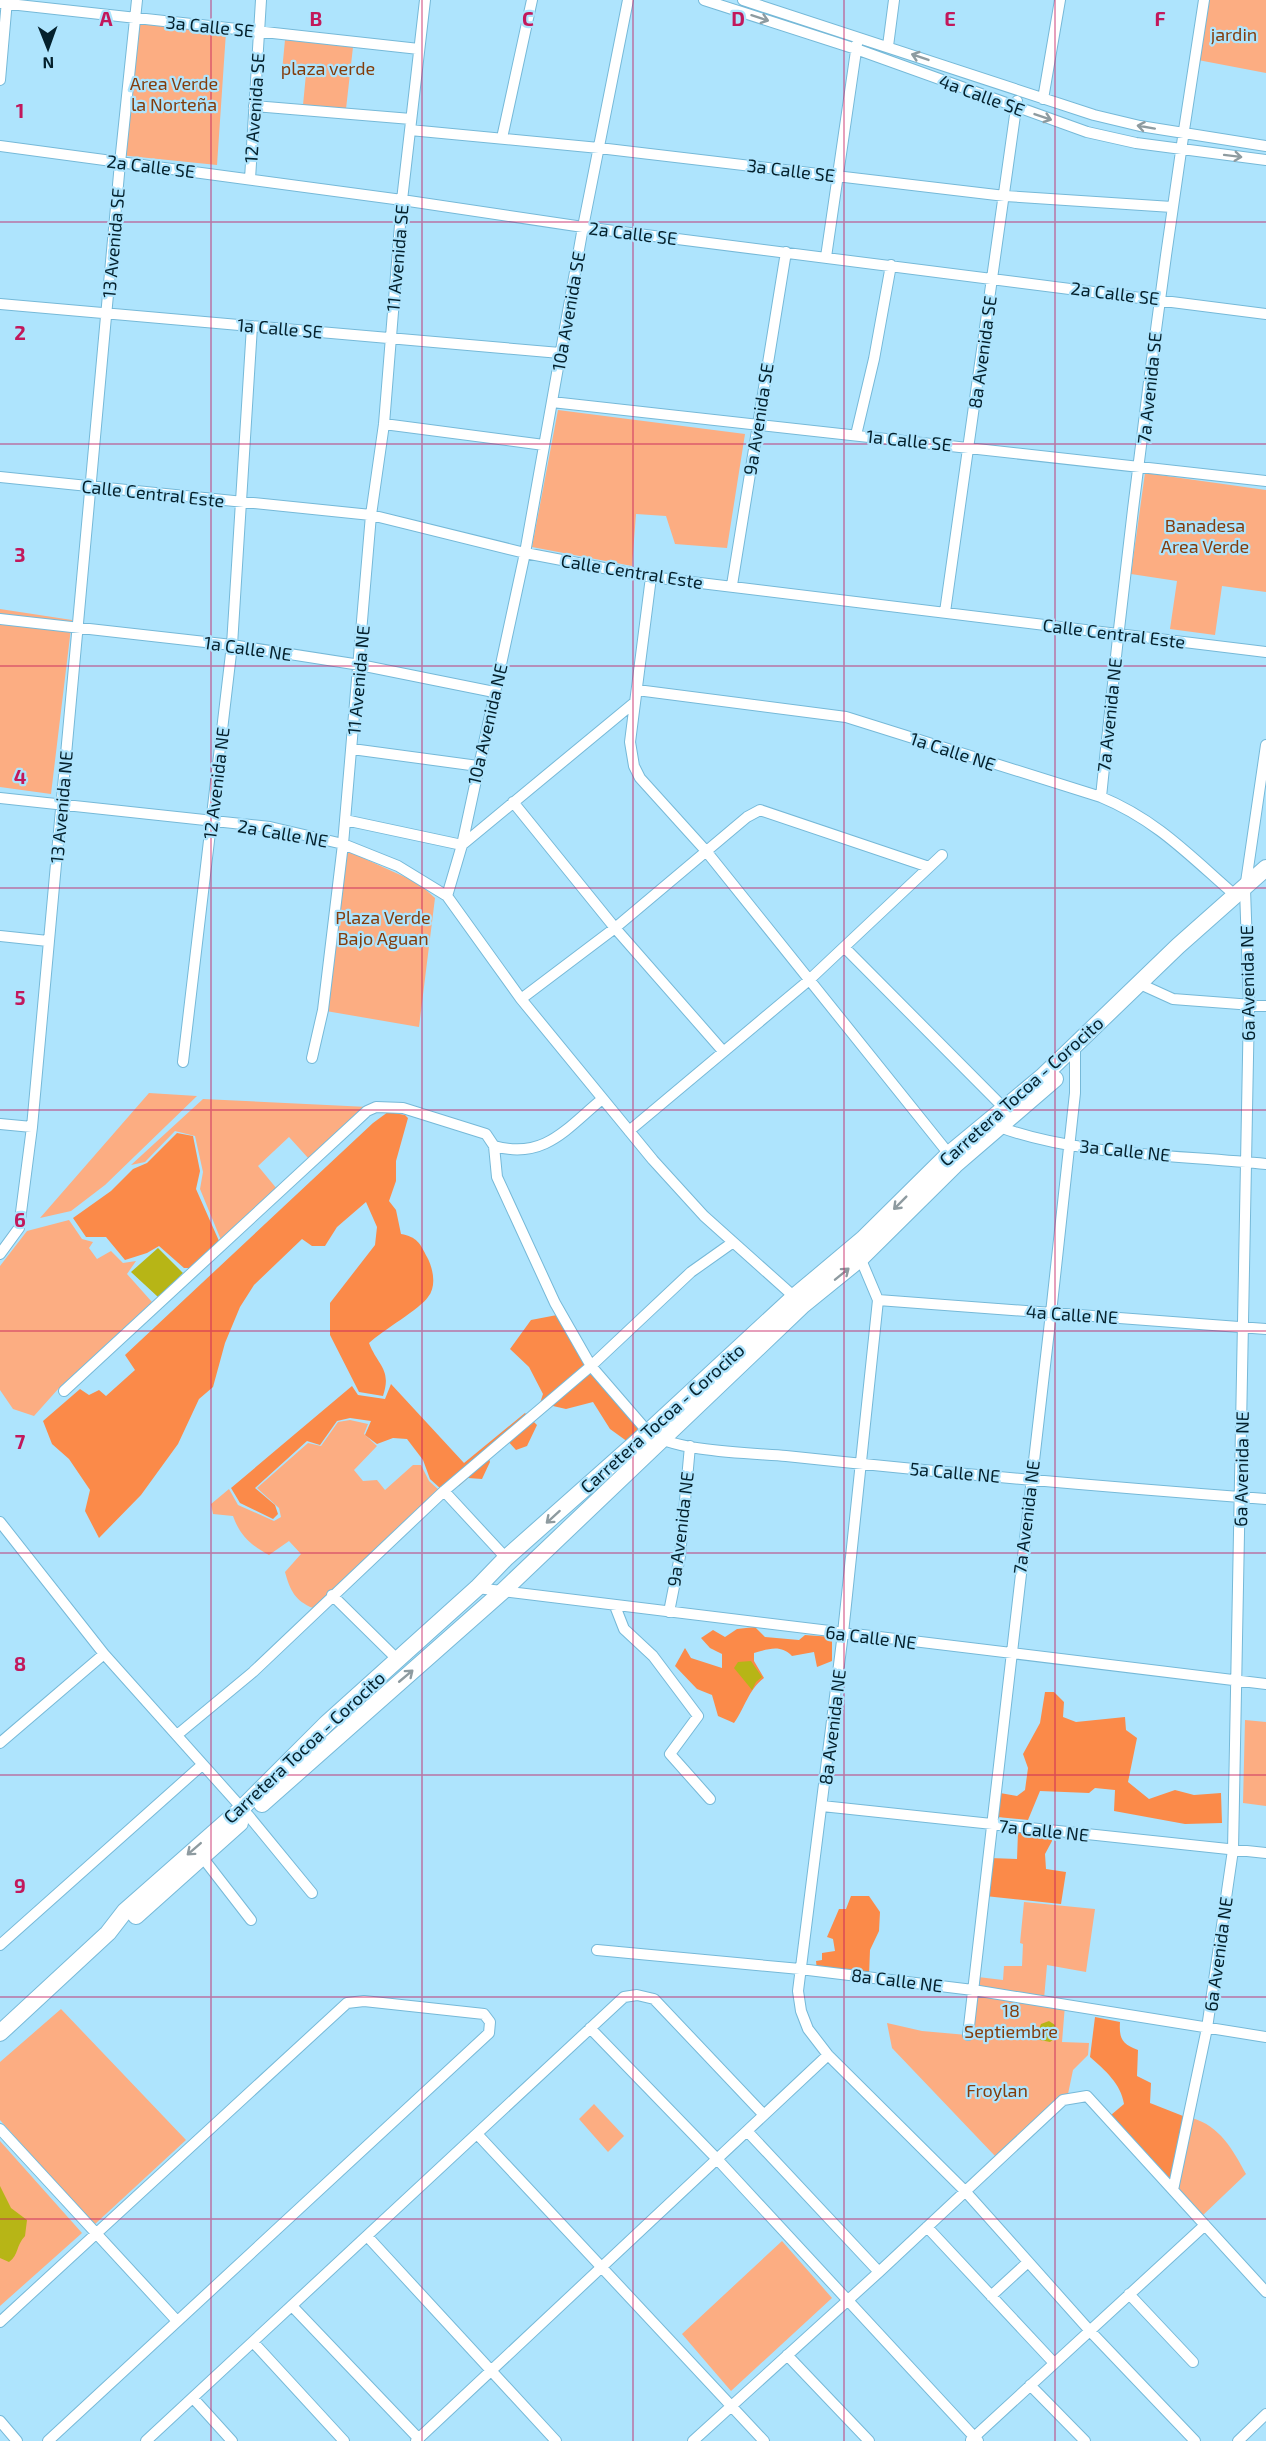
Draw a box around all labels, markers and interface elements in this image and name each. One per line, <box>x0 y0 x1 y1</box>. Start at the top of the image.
text: A <box>99 6 113 30</box>
text: B <box>310 6 322 30</box>
text: C <box>522 6 534 30</box>
text: D <box>731 6 745 30</box>
text: E <box>944 6 956 30</box>
text: F <box>1154 6 1166 30</box>
street label: 3a Calle SE <box>165 10 255 42</box>
one-way arrow <box>750 13 769 24</box>
north arrow <box>18 18 78 78</box>
park label: jardin <box>1211 23 1257 45</box>
one-way arrow <box>911 50 930 61</box>
street label: 12 Avenida SE <box>239 52 269 164</box>
text: N <box>42 54 54 73</box>
park label: plaza verde <box>281 57 375 79</box>
street label: 4a Calle SE <box>936 69 1028 121</box>
park label: Area Verde la Norteña <box>130 72 218 115</box>
text: 1 <box>16 98 24 122</box>
one-way arrow <box>1033 112 1052 123</box>
one-way arrow <box>1137 121 1156 132</box>
street label: 2a Calle SE <box>106 150 196 182</box>
one-way arrow <box>1223 151 1243 162</box>
street label: 3a Calle SE <box>746 154 836 186</box>
street label: 13 Avenida SE <box>97 187 129 299</box>
street label: 11 Avenida SE <box>381 204 413 312</box>
street label: 2a Calle SE <box>588 217 678 249</box>
street label: 10a Avenida SE <box>547 250 589 372</box>
street label: 2a Calle SE <box>1070 277 1160 309</box>
street label: 8a Avenida SE <box>963 294 1001 410</box>
street label: 1a Calle SE <box>236 313 324 343</box>
text: 2 <box>14 320 26 344</box>
street label: 7a Avenida SE <box>1132 331 1166 445</box>
street label: 9a Avenida SE <box>738 361 778 477</box>
street label: 1a Calle SE <box>865 425 953 455</box>
street label: Calle Central Este <box>80 475 226 511</box>
park label: Banadesa Area Verde <box>1161 514 1249 557</box>
text: 3 <box>14 542 26 566</box>
street label: Calle Central Este <box>559 549 705 593</box>
street label: Calle Central Este <box>1041 613 1187 653</box>
street label: 11 Avenida NE <box>342 624 374 736</box>
street label: 1a Calle NE <box>203 631 293 665</box>
street label: 7a Avenida NE <box>1092 657 1126 773</box>
street label: 10a Avenida NE <box>462 661 512 787</box>
street label: 12 Avenida NE <box>198 726 234 840</box>
street label: 1a Calle NE <box>908 727 998 775</box>
street label: 13 Avenida NE <box>45 750 77 864</box>
text: 4 <box>14 764 27 788</box>
street label: 2a Calle NE <box>236 814 330 852</box>
park label: Plaza Verde Bajo Aguan <box>335 906 431 949</box>
street label: 6a Avenida NE <box>1235 925 1259 1041</box>
text: 5 <box>14 985 26 1009</box>
street label: Carretera Tocoa - Corocito <box>935 1012 1107 1170</box>
street label: 3a Calle NE <box>1079 1134 1171 1166</box>
one-way arrow <box>892 1195 907 1210</box>
text: 6 <box>14 1207 26 1231</box>
one-way arrow <box>834 1267 850 1280</box>
street label: 4a Calle NE <box>1025 1300 1119 1328</box>
street label: Carretera Tocoa - Corocito <box>576 1339 748 1497</box>
street label: 6a Avenida NE <box>1229 1411 1253 1527</box>
text: 7 <box>15 1429 26 1453</box>
street label: 5a Calle NE <box>909 1457 1001 1487</box>
street label: 7a Avenida NE <box>1008 1459 1044 1575</box>
street label: 9a Avenida NE <box>662 1470 698 1588</box>
one-way arrow <box>546 1510 561 1524</box>
street label: 6a Calle NE <box>824 1621 918 1653</box>
text: 8 <box>14 1651 26 1675</box>
street label: Carretera Tocoa - Corocito <box>219 1666 389 1828</box>
street label: 8a Avenida NE <box>814 1668 850 1786</box>
one-way arrow <box>398 1669 413 1683</box>
street label: 7a Calle NE <box>998 1814 1090 1846</box>
one-way arrow <box>186 1842 202 1855</box>
text: 9 <box>14 1873 26 1897</box>
street label: 6a Avenida NE <box>1199 1895 1237 2013</box>
street label: 8a Calle NE <box>850 1963 944 1997</box>
park label: 18 Septiembre <box>964 1999 1058 2042</box>
park label: Froylan <box>966 2079 1028 2101</box>

